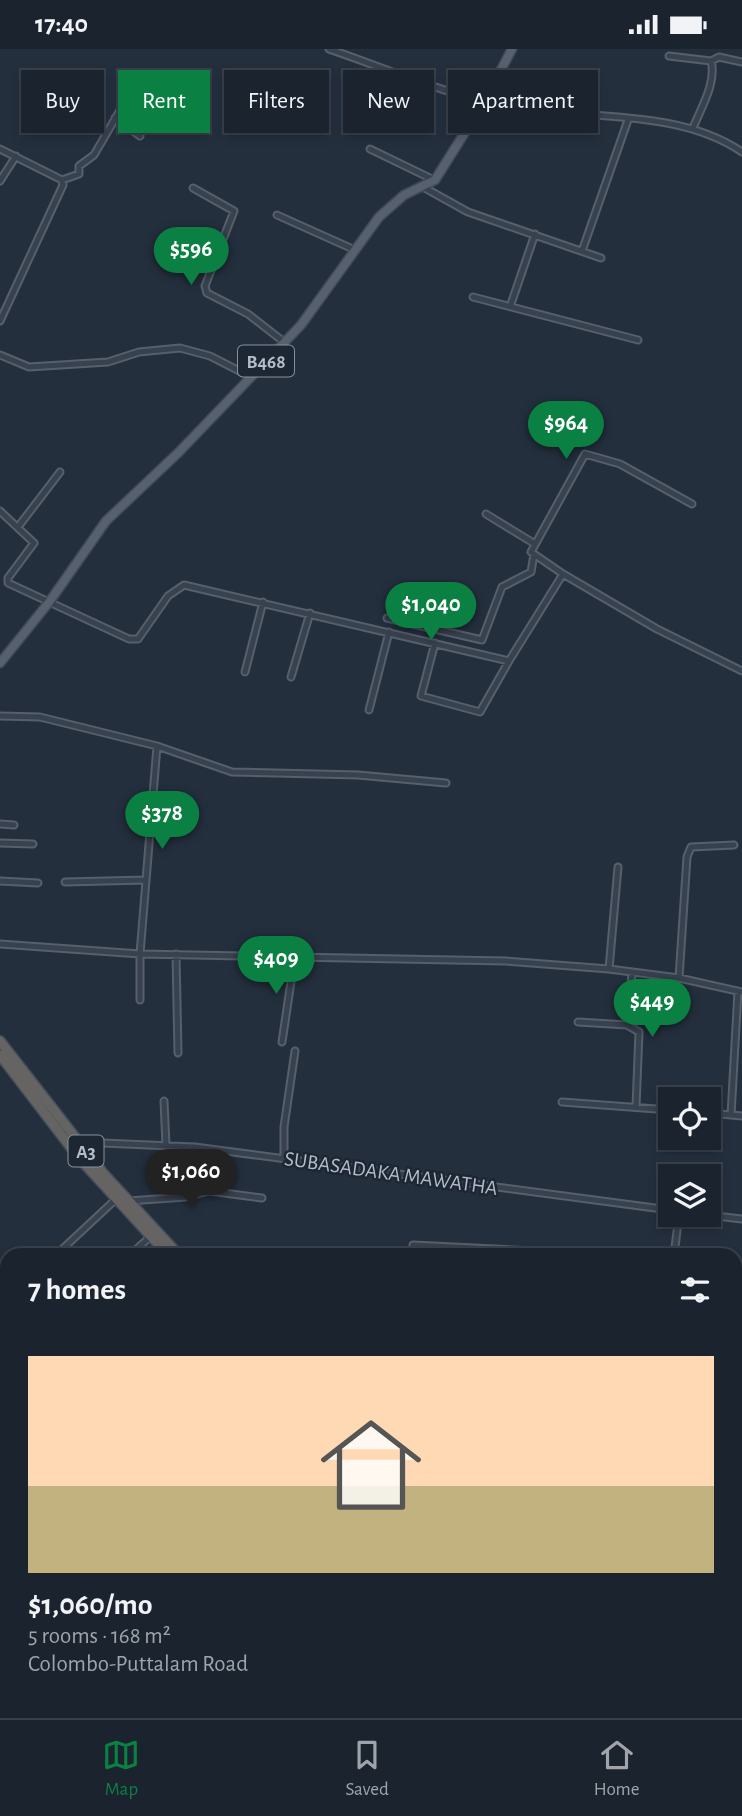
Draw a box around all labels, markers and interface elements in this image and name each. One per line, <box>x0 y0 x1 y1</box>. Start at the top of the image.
text: 17:40 <box>35 11 88 37</box>
chip: Buy <box>21 70 104 133</box>
chip: Rent <box>118 70 210 133</box>
chip: Filters <box>224 70 329 133</box>
chip: New <box>343 70 434 133</box>
chip: Apartment <box>448 70 598 133</box>
pin: $596 <box>150 227 232 287</box>
text: $596 <box>170 238 212 261</box>
road number: B468 <box>238 345 294 377</box>
pin: $964 <box>525 401 607 461</box>
text: $964 <box>544 412 588 435</box>
pin: $1,040 <box>374 583 488 642</box>
text: $1,040 <box>401 593 461 616</box>
pin: $378 <box>121 791 203 851</box>
text: $378 <box>141 802 183 825</box>
pin: $409 <box>235 937 317 996</box>
text: $409 <box>253 947 299 970</box>
pin: $449 <box>611 979 693 1039</box>
text: $449 <box>630 990 674 1013</box>
map controls <box>658 1087 721 1227</box>
button: locate <box>658 1087 721 1150</box>
road number: A3 <box>68 1135 104 1167</box>
street label: SUBASADAKA MAWATHA <box>283 1148 499 1199</box>
pin: $1,060 <box>134 1149 248 1209</box>
text: $1,060 <box>162 1160 220 1183</box>
button: layers <box>658 1164 721 1227</box>
icon: filters <box>676 1271 714 1309</box>
text: 7 homes <box>28 1275 126 1305</box>
icon: home <box>308 1402 434 1528</box>
text: $1,060/mo <box>28 1590 152 1620</box>
text: 5 rooms · 168 m² <box>28 1625 171 1648</box>
text: Colombo-Puttalam Road <box>28 1653 248 1676</box>
tab: Map <box>102 1736 140 1801</box>
tab: Saved <box>345 1736 389 1801</box>
tab: Home <box>594 1736 640 1801</box>

